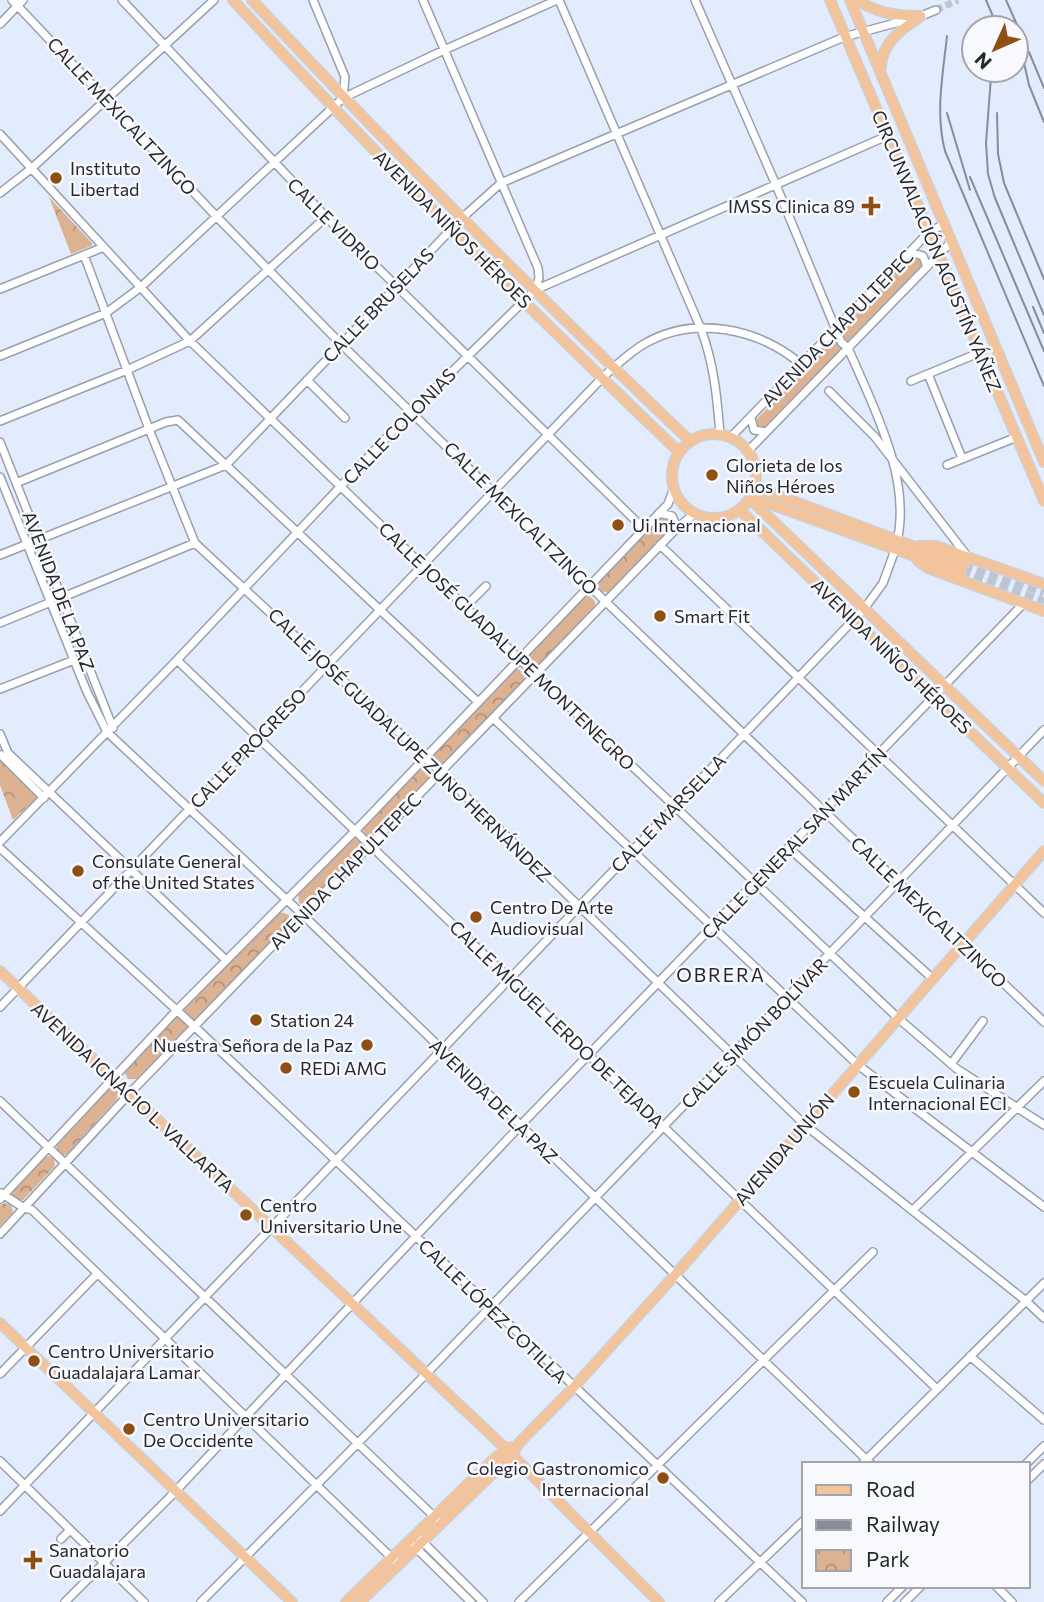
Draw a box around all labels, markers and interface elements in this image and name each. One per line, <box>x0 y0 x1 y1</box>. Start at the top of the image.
north arrow <box>960 14 1030 84</box>
street label: CALLE MEXICALTZINGO <box>43 32 201 200</box>
text: N <box>969 48 996 75</box>
street label: CIRCUNVALACIÓN AGUSTÍN YÁÑEZ <box>867 107 1007 395</box>
street label: AVENIDA NIÑOS HÉROES <box>370 146 536 312</box>
place label: Instituto Libertad <box>70 157 141 200</box>
marker: Instituto Libertad <box>48 170 64 186</box>
street label: CALLE VIDRIO <box>283 173 385 275</box>
place label: IMSS Clinica 89 <box>728 195 855 217</box>
marker: IMSS Clinica 89 <box>861 196 881 216</box>
street label: CALLE BRUSELAS <box>318 243 438 367</box>
street label: AVENIDA CHAPULTEPEC <box>756 245 918 411</box>
street label: CALLE COLONIAS <box>338 363 460 489</box>
street label: CALLE MEXICALTZINGO <box>440 437 602 599</box>
place label: Glorieta de los Niños Héroes <box>726 454 843 497</box>
marker: Glorieta de los Niños Héroes <box>704 467 720 483</box>
street label: AVENIDA DE LA PAZ <box>18 508 100 674</box>
place label: Ui Internacional <box>632 514 761 536</box>
street label: CALLE JOSÉ GUADALUPE MONTENEGRO <box>374 517 640 775</box>
marker: Ui Internacional <box>610 517 626 533</box>
street label: AVENIDA NIÑOS HÉROES <box>807 574 977 738</box>
street label: CALLE JOSÉ GUADALUPE ZUNO HERNÁNDEZ <box>264 603 556 887</box>
place label: Smart Fit <box>674 605 750 627</box>
marker: Smart Fit <box>652 608 668 624</box>
street label: CALLE PROGRESO <box>185 683 311 813</box>
street label: CALLE GENERAL SAN MARTÍN <box>697 743 891 943</box>
street label: CALLE MARSELLA <box>606 749 730 877</box>
street label: AVENIDA CHAPULTEPEC <box>264 788 426 954</box>
street label: CALLE MEXICALTZINGO <box>847 832 1011 992</box>
place label: Consulate General of the United States <box>92 850 255 893</box>
marker: Consulate General of the United States <box>70 863 86 879</box>
place label: Centro De Arte Audiovisual <box>490 896 613 939</box>
marker: Centro De Arte Audiovisual <box>468 909 484 925</box>
street label: CALLE MIGUEL LERDO DE TEJADA <box>445 916 669 1132</box>
street label: CALLE SIMÓN BOLÍVAR <box>676 953 832 1113</box>
district label: OBRERA <box>676 963 766 986</box>
street label: AVENIDA IGNACIO L. VALLARTA <box>27 997 239 1197</box>
place label: Station 24 <box>270 1009 354 1031</box>
marker: Station 24 <box>248 1012 264 1028</box>
place label: Nuestra Señora de la Paz <box>153 1034 353 1056</box>
street label: AVENIDA DE LA PAZ <box>425 1034 563 1168</box>
marker: Nuestra Señora de la Paz <box>359 1037 375 1053</box>
place label: REDi AMG <box>300 1057 387 1079</box>
marker: REDi AMG <box>278 1060 294 1076</box>
place label: Escuela Culinaria Internacional ECI <box>868 1071 1007 1114</box>
marker: Escuela Culinaria Internacional ECI <box>846 1084 862 1100</box>
street label: AVENIDA UNIÓN <box>729 1088 839 1210</box>
place label: Centro Universitario Une <box>260 1194 402 1237</box>
marker: Centro Universitario Une <box>238 1207 254 1223</box>
street label: CALLE LÓPEZ COTILLA <box>414 1234 572 1388</box>
place label: Centro Universitario Guadalajara Lamar <box>48 1340 214 1383</box>
marker: Centro Universitario Guadalajara Lamar <box>26 1353 42 1369</box>
place label: Centro Universitario De Occidente <box>143 1408 309 1451</box>
marker: Centro Universitario De Occidente <box>121 1421 137 1437</box>
place label: Colegio Gastronomico Internacional <box>466 1457 649 1500</box>
legend <box>802 1462 1030 1588</box>
marker: Colegio Gastronomico Internacional <box>655 1470 671 1486</box>
text: Road <box>866 1476 915 1501</box>
text: Railway <box>866 1511 940 1536</box>
place label: Sanatorio Guadalajara <box>49 1539 146 1582</box>
text: Park <box>866 1546 910 1571</box>
marker: Sanatorio Guadalajara <box>23 1550 43 1570</box>

